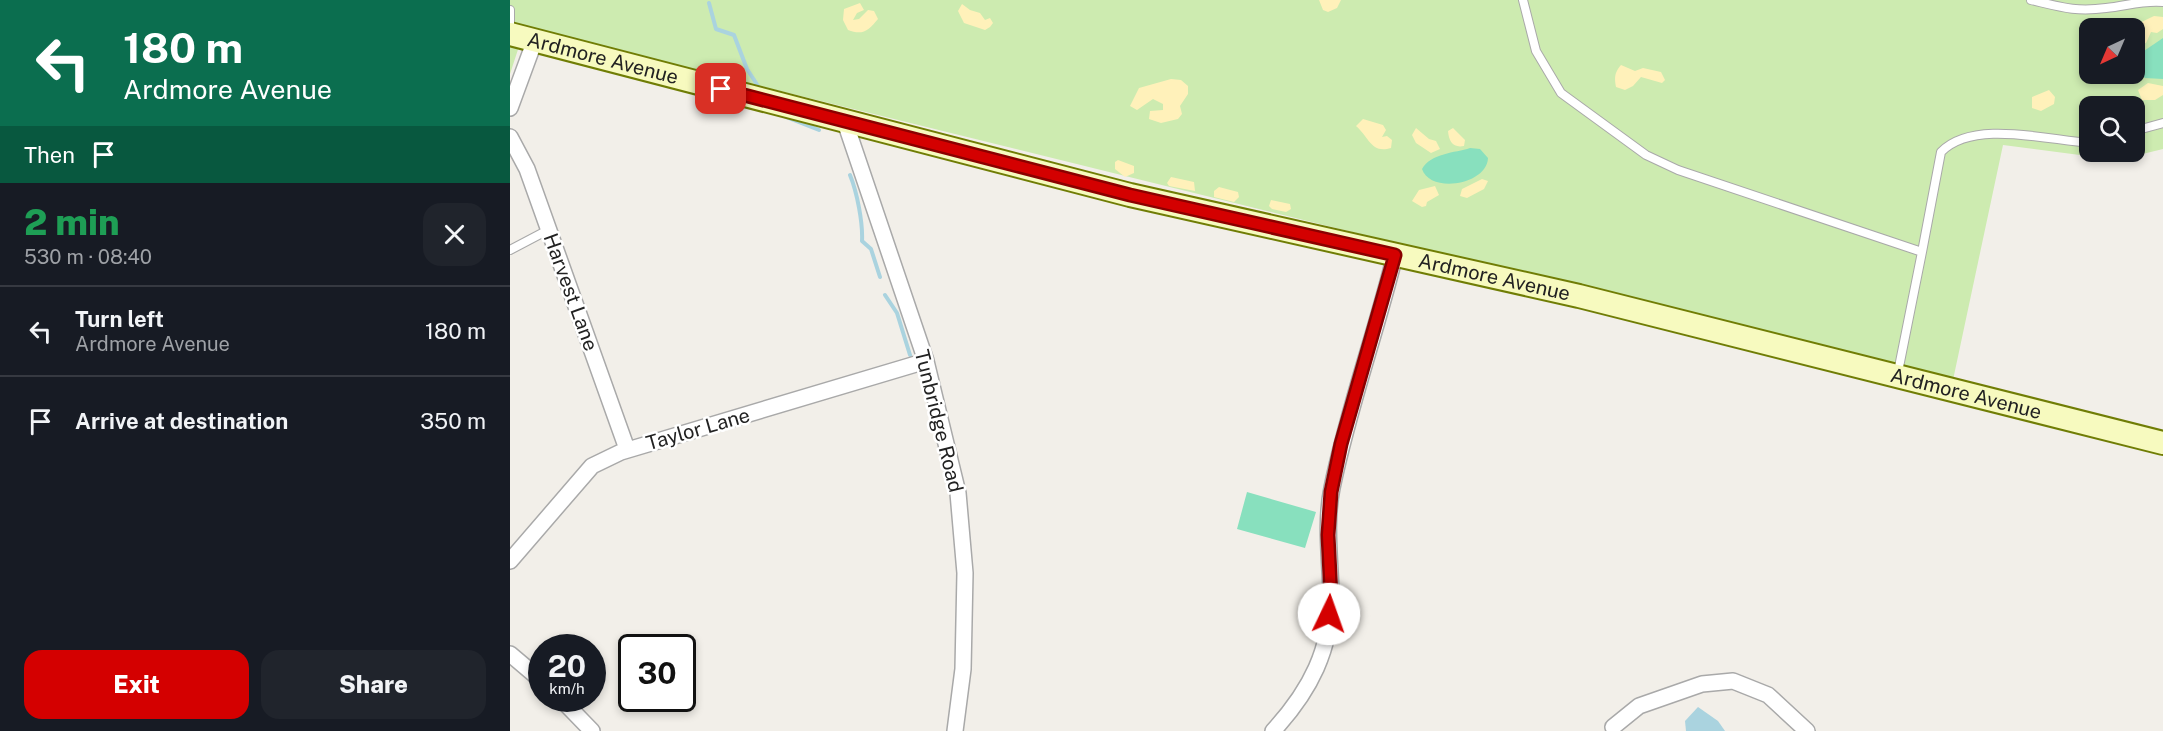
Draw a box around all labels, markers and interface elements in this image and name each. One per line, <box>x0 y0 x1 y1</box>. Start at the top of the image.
north arrow <box>2079 18 2145 84</box>
map controls <box>2079 18 2145 162</box>
text: 180 m <box>123 23 243 72</box>
icon: left <box>24 24 102 102</box>
street label: Ardmore Avenue <box>525 27 681 89</box>
pin <box>695 63 746 114</box>
icon: arrive <box>704 72 737 105</box>
text: Ardmore Avenue <box>123 73 332 105</box>
button: search <box>2079 96 2145 162</box>
icon: arrive <box>87 138 120 171</box>
text: Then <box>24 142 75 168</box>
text: 2 min <box>24 201 120 243</box>
button: close <box>423 203 486 266</box>
street label: Harvest Lane <box>539 230 603 354</box>
text: 530 m · 08:40 <box>24 245 152 269</box>
street label: Ardmore Avenue <box>1416 248 1573 306</box>
text: Turn left <box>75 306 164 332</box>
icon: left <box>24 315 57 348</box>
text: 180 m <box>425 318 486 344</box>
text: Ardmore Avenue <box>75 332 230 356</box>
street label: Tunbridge Road <box>910 347 968 495</box>
street label: Ardmore Avenue <box>1888 363 2044 424</box>
street label: Taylor Lane <box>643 403 753 455</box>
icon: arrive <box>24 405 57 438</box>
text: Arrive at destination <box>75 408 288 434</box>
text: 350 m <box>420 408 486 434</box>
position arrow <box>1297 582 1361 646</box>
speed limit sign: 30 <box>618 634 696 712</box>
text: 20 <box>548 648 586 684</box>
button: Exit <box>24 650 249 719</box>
button: Share <box>261 650 486 719</box>
text: km/h <box>549 680 585 697</box>

